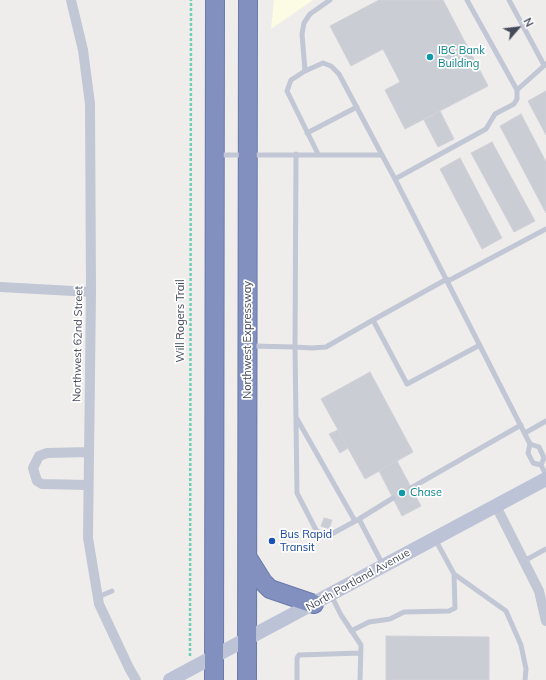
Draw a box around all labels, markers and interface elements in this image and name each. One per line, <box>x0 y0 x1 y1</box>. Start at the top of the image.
north arrow <box>498 8 538 48</box>
text: N <box>520 15 537 29</box>
place label: IBC Bank Building <box>438 44 485 70</box>
marker: IBC Bank Building <box>425 52 435 62</box>
street label: Will Rogers Trail <box>174 279 188 363</box>
street label: Northwest Expressway <box>241 281 255 399</box>
street label: Northwest 62nd Street <box>70 286 86 402</box>
place label: Chase <box>410 486 442 500</box>
marker: Chase <box>397 488 407 498</box>
place label: Bus Rapid Transit <box>280 528 332 554</box>
marker: Bus Rapid Transit <box>267 536 277 546</box>
street label: North Portland Avenue <box>304 546 412 614</box>

